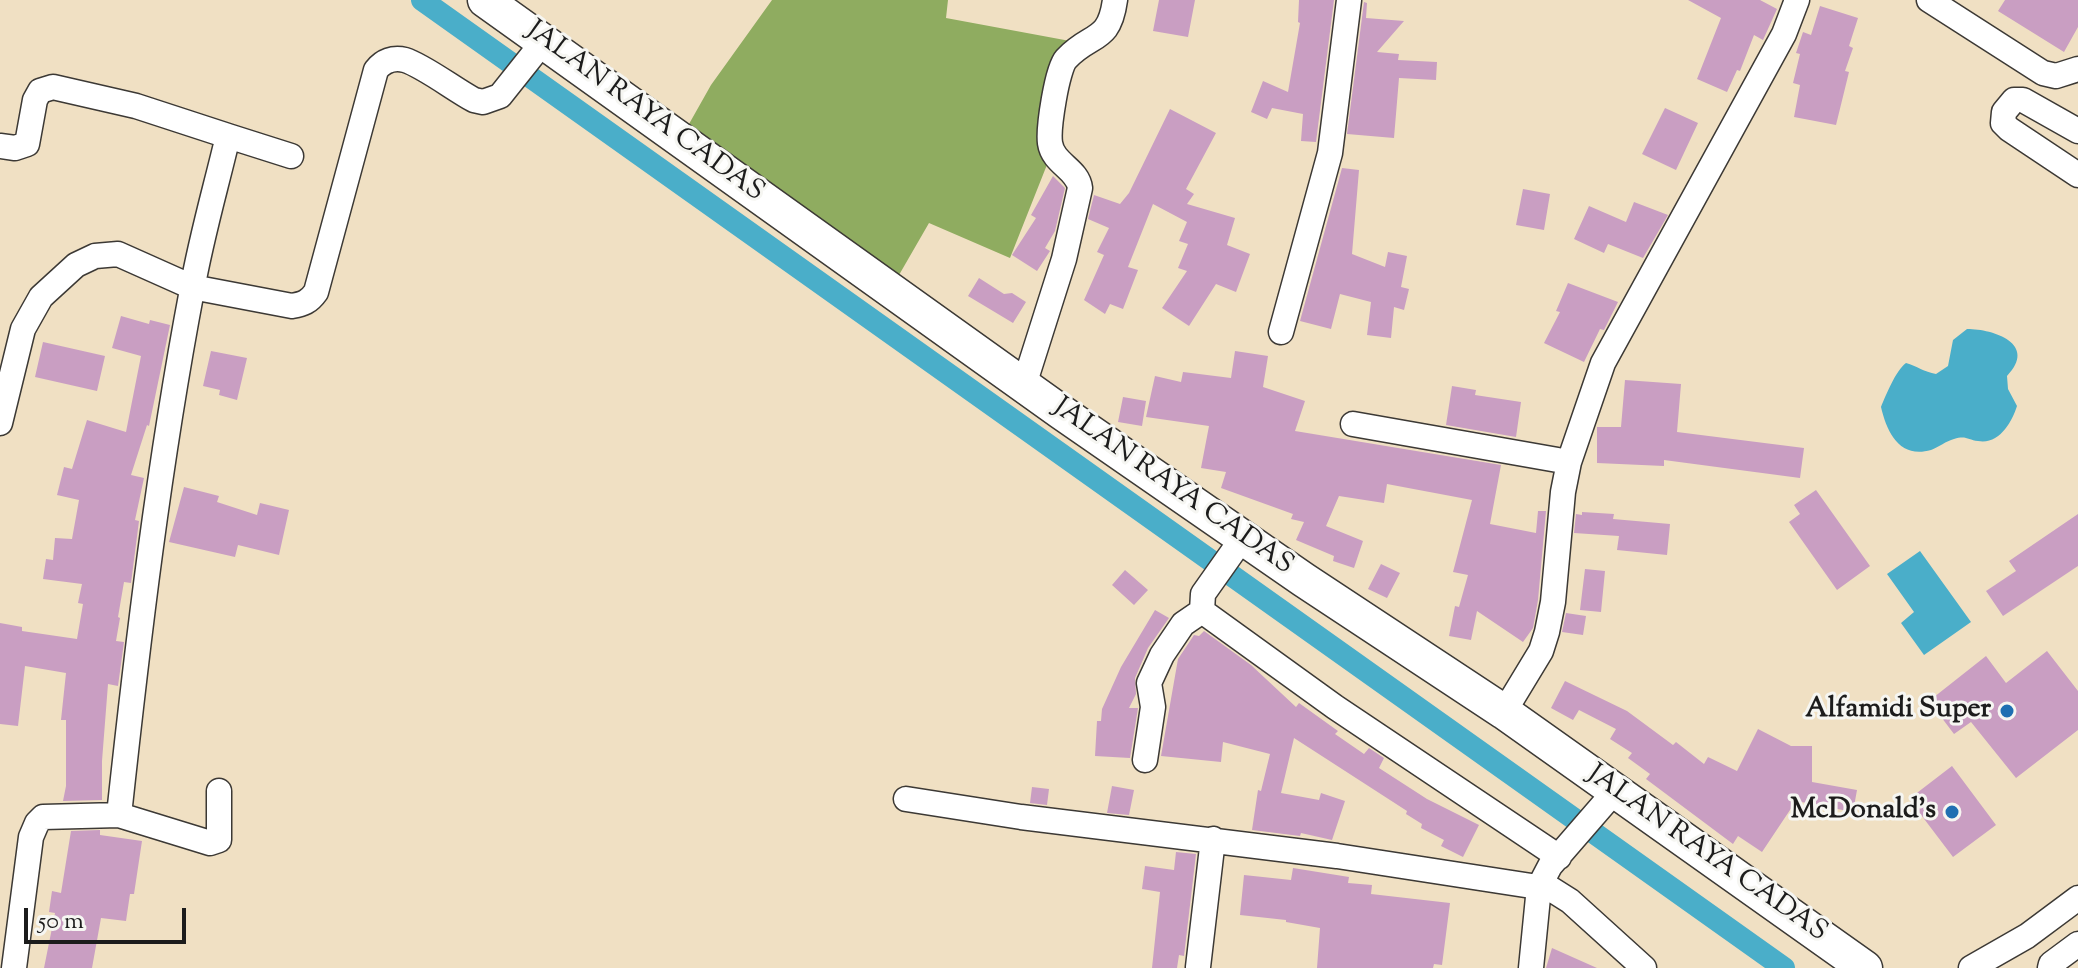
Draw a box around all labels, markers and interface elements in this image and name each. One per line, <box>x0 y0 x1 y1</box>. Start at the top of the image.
street label: JALAN RAYA CADAS <box>518 15 770 211</box>
street label: JALAN RAYA CADAS <box>1045 392 1299 584</box>
place label: Alfamidi Super <box>1805 694 1991 728</box>
marker: Alfamidi Super <box>1998 702 2016 720</box>
street label: JALAN RAYA CADAS <box>1579 759 1833 951</box>
place label: McDonald's <box>1790 795 1936 829</box>
marker: McDonald's <box>1943 803 1961 821</box>
scale bar <box>28 892 190 942</box>
text: 50 m <box>38 905 84 939</box>

